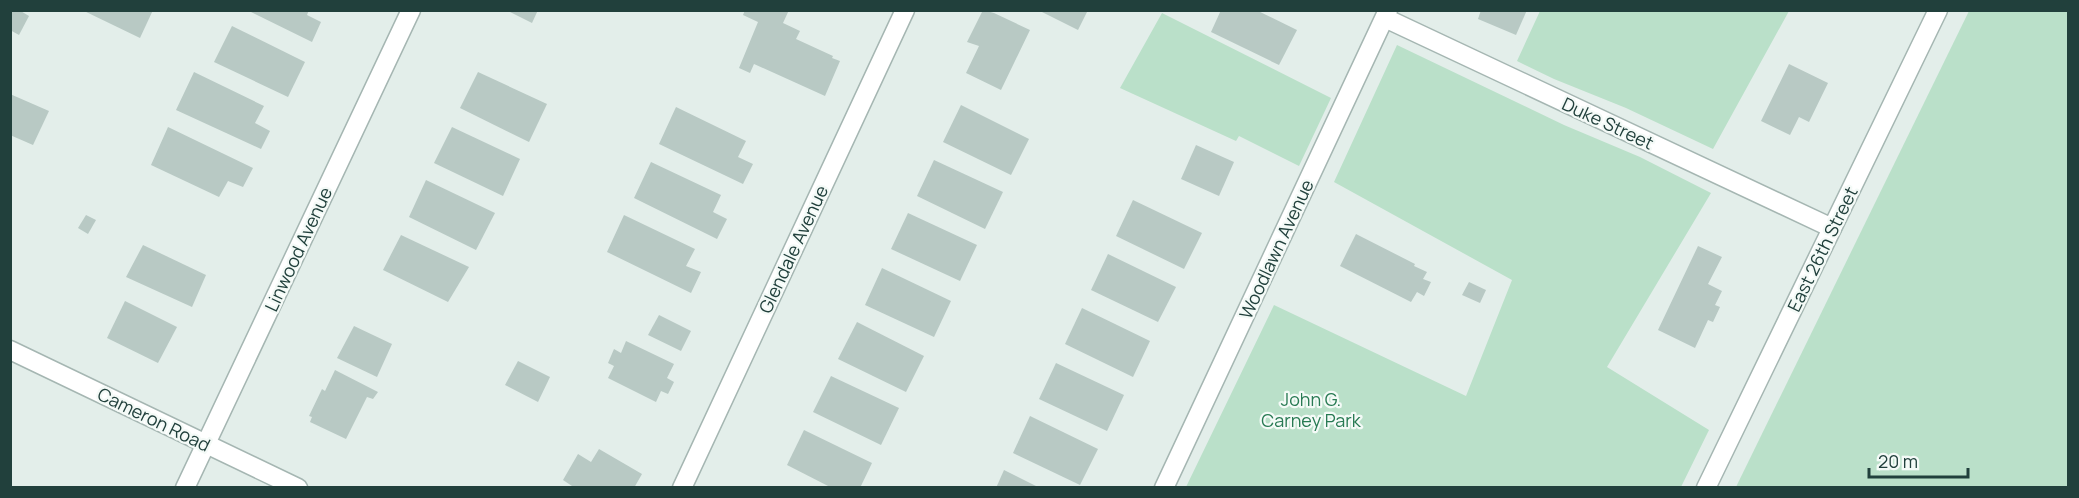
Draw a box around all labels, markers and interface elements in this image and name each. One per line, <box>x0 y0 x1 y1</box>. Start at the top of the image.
street label: Duke Street <box>1558 91 1658 155</box>
street label: Woodlawn Avenue <box>1233 175 1319 323</box>
street label: Glendale Avenue <box>753 181 833 317</box>
street label: East 26th Street <box>1781 182 1863 316</box>
street label: Linwood Avenue <box>259 183 337 315</box>
street label: Cameron Road <box>94 381 214 457</box>
park label: John G. Carney Park <box>1261 387 1362 432</box>
scale bar <box>1869 441 1968 479</box>
text: 20 m <box>1878 449 1918 473</box>

